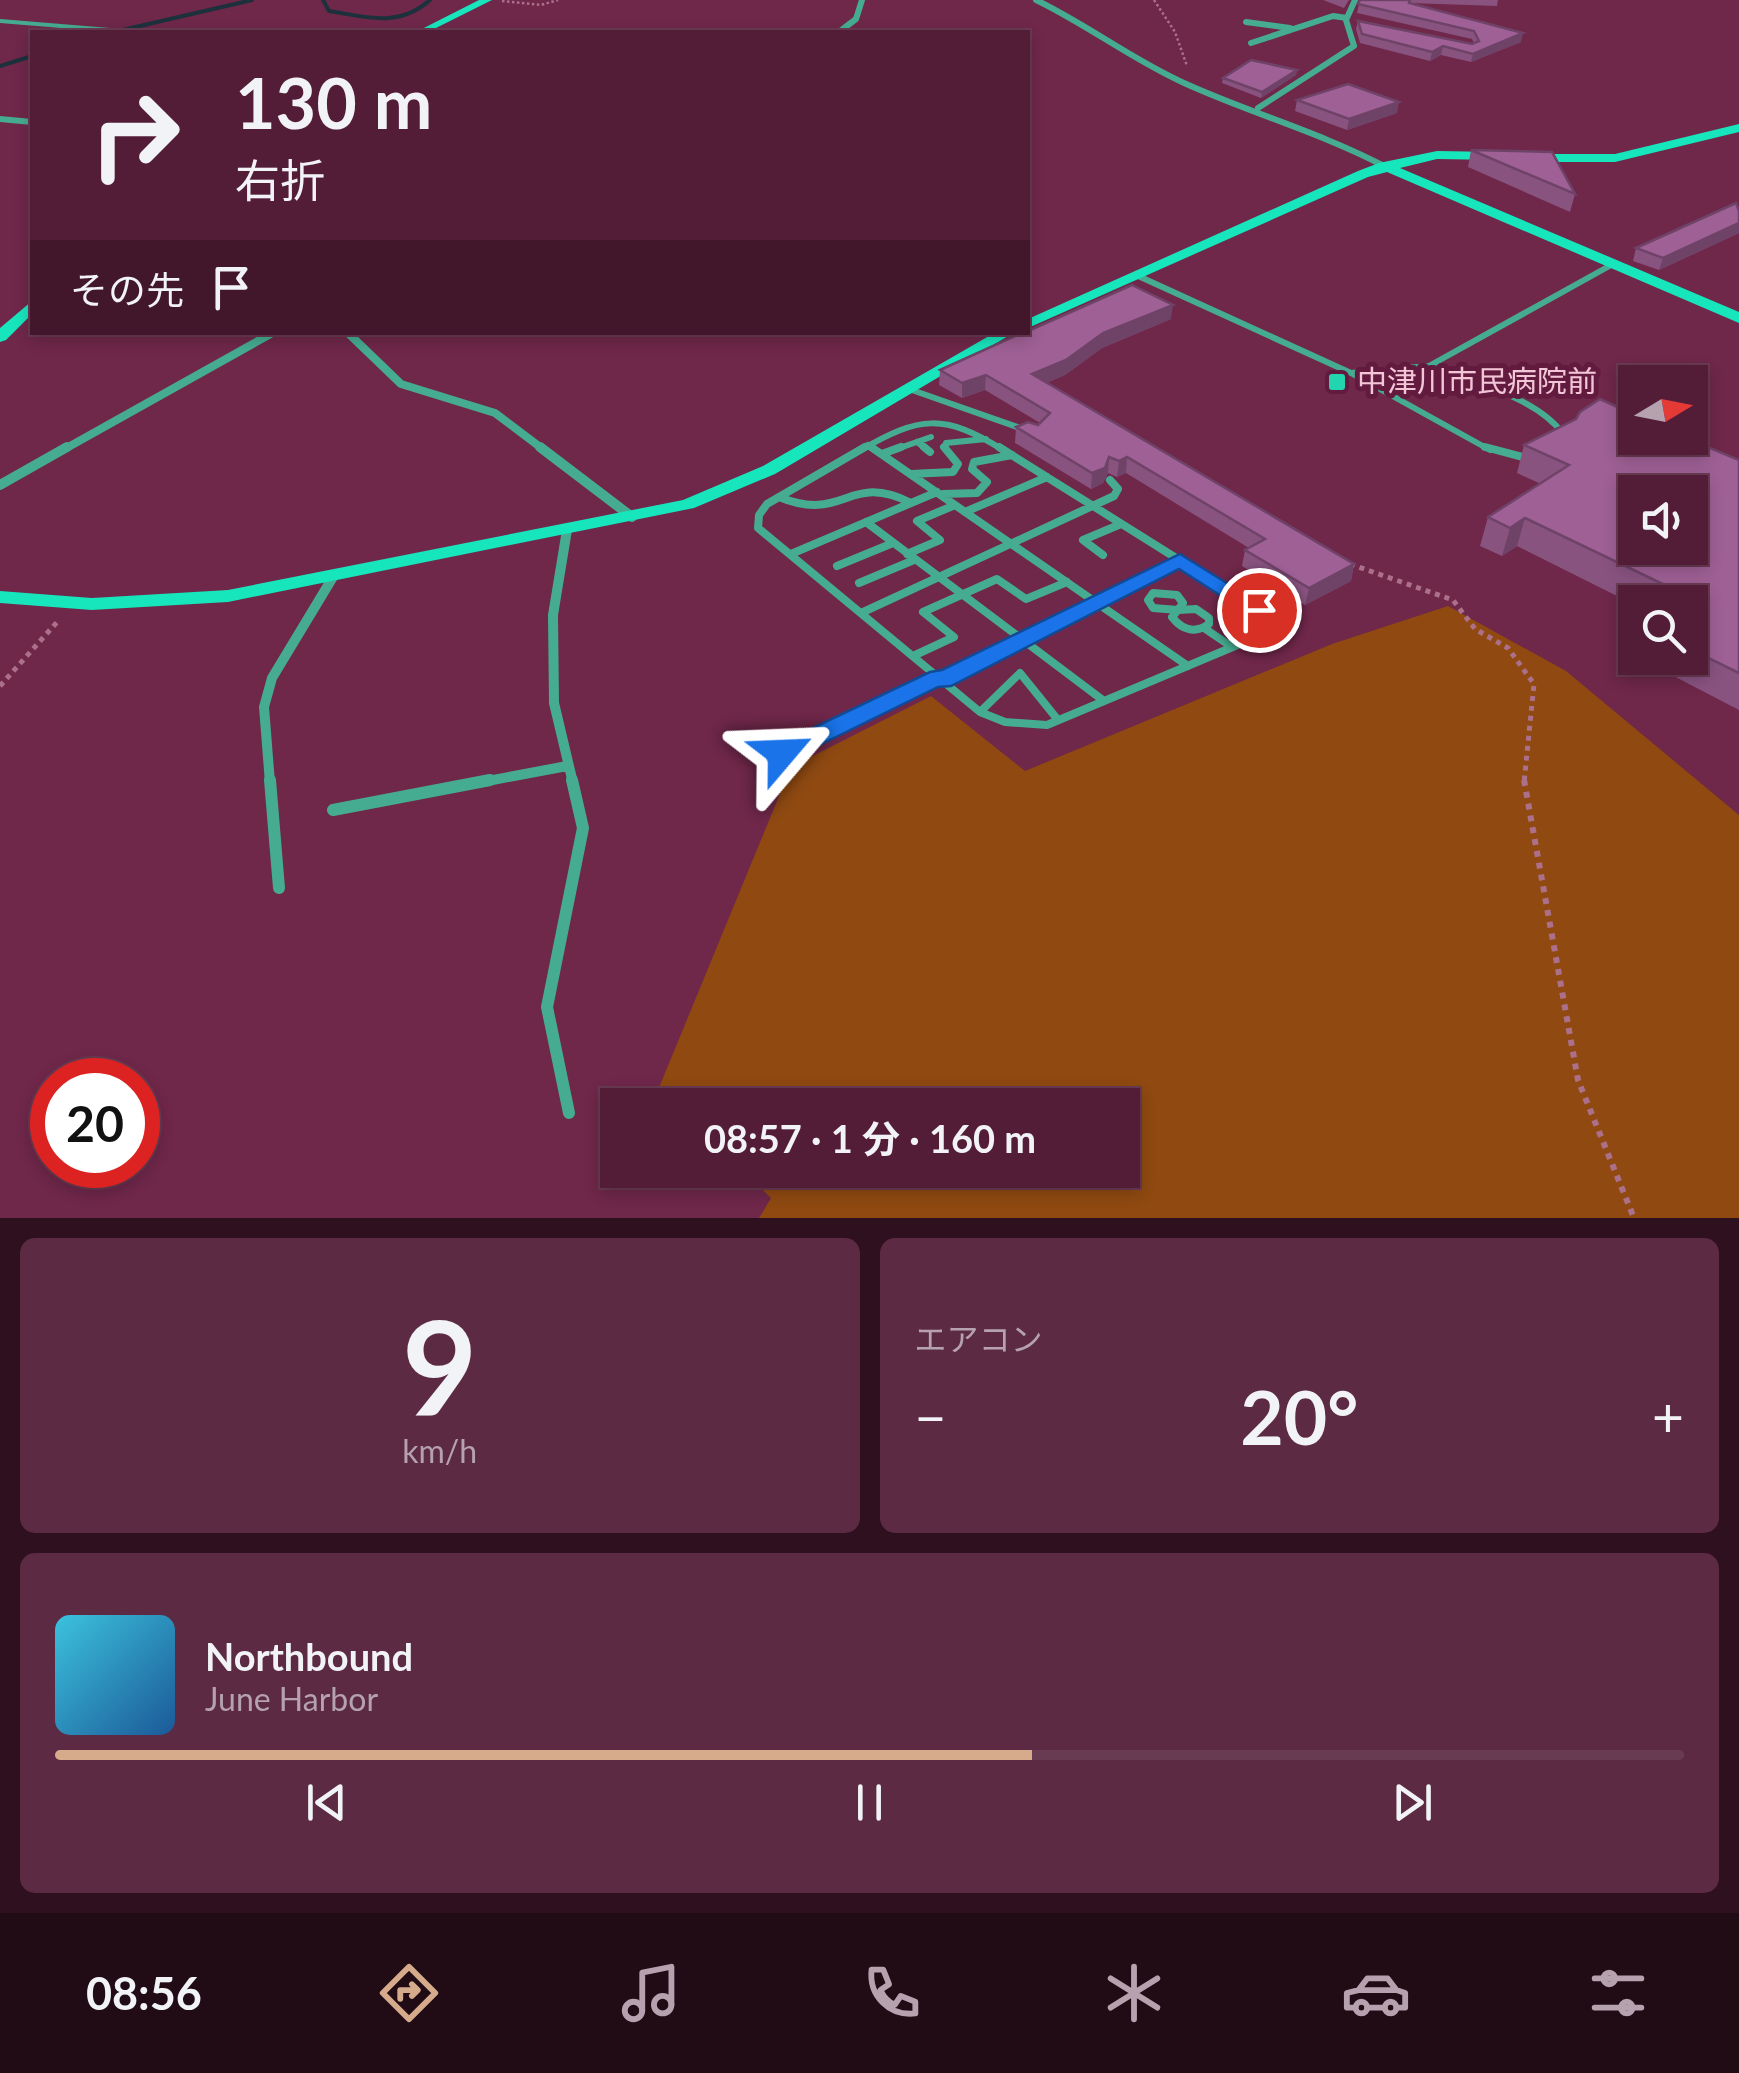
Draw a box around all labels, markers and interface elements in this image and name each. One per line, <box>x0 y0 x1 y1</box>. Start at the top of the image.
text: 130 m <box>235 60 432 144</box>
icon: right <box>70 70 200 200</box>
text: 右折 <box>235 153 325 207</box>
icon: arrive <box>204 260 259 315</box>
text: その先 <box>70 266 184 312</box>
place label: 中津川市民病院前 <box>1357 362 1597 398</box>
north arrow <box>1618 365 1708 455</box>
map controls <box>1618 365 1708 675</box>
marker: 中津川市民病院前 <box>1326 371 1348 393</box>
button: sound <box>1618 475 1708 565</box>
pin <box>1217 568 1302 653</box>
icon: arrive <box>1232 583 1287 638</box>
button: search <box>1618 585 1708 675</box>
position arrow <box>730 701 834 805</box>
speed limit sign: 20 <box>30 1058 160 1188</box>
text: 08:57 · 1 分 · 160 m <box>704 1115 1036 1161</box>
text: 9 <box>402 1288 477 1444</box>
text: エアコン <box>915 1319 1043 1358</box>
text: 20° <box>1240 1371 1358 1461</box>
text: − <box>915 1383 946 1449</box>
text: + <box>1652 1383 1684 1449</box>
text: km/h <box>402 1431 477 1470</box>
text: Northbound <box>205 1633 413 1679</box>
text: June Harbor <box>205 1679 378 1718</box>
icon: previous <box>299 1775 354 1830</box>
icon: pause <box>842 1775 897 1830</box>
icon: next <box>1385 1775 1440 1830</box>
icon: directions <box>374 1958 444 2028</box>
icon: music <box>616 1958 686 2028</box>
icon: phone <box>857 1958 927 2028</box>
icon: climate <box>1099 1958 1169 2028</box>
icon: car <box>1341 1958 1411 2028</box>
icon: filters <box>1583 1958 1653 2028</box>
text: 08:56 <box>86 1966 202 2020</box>

